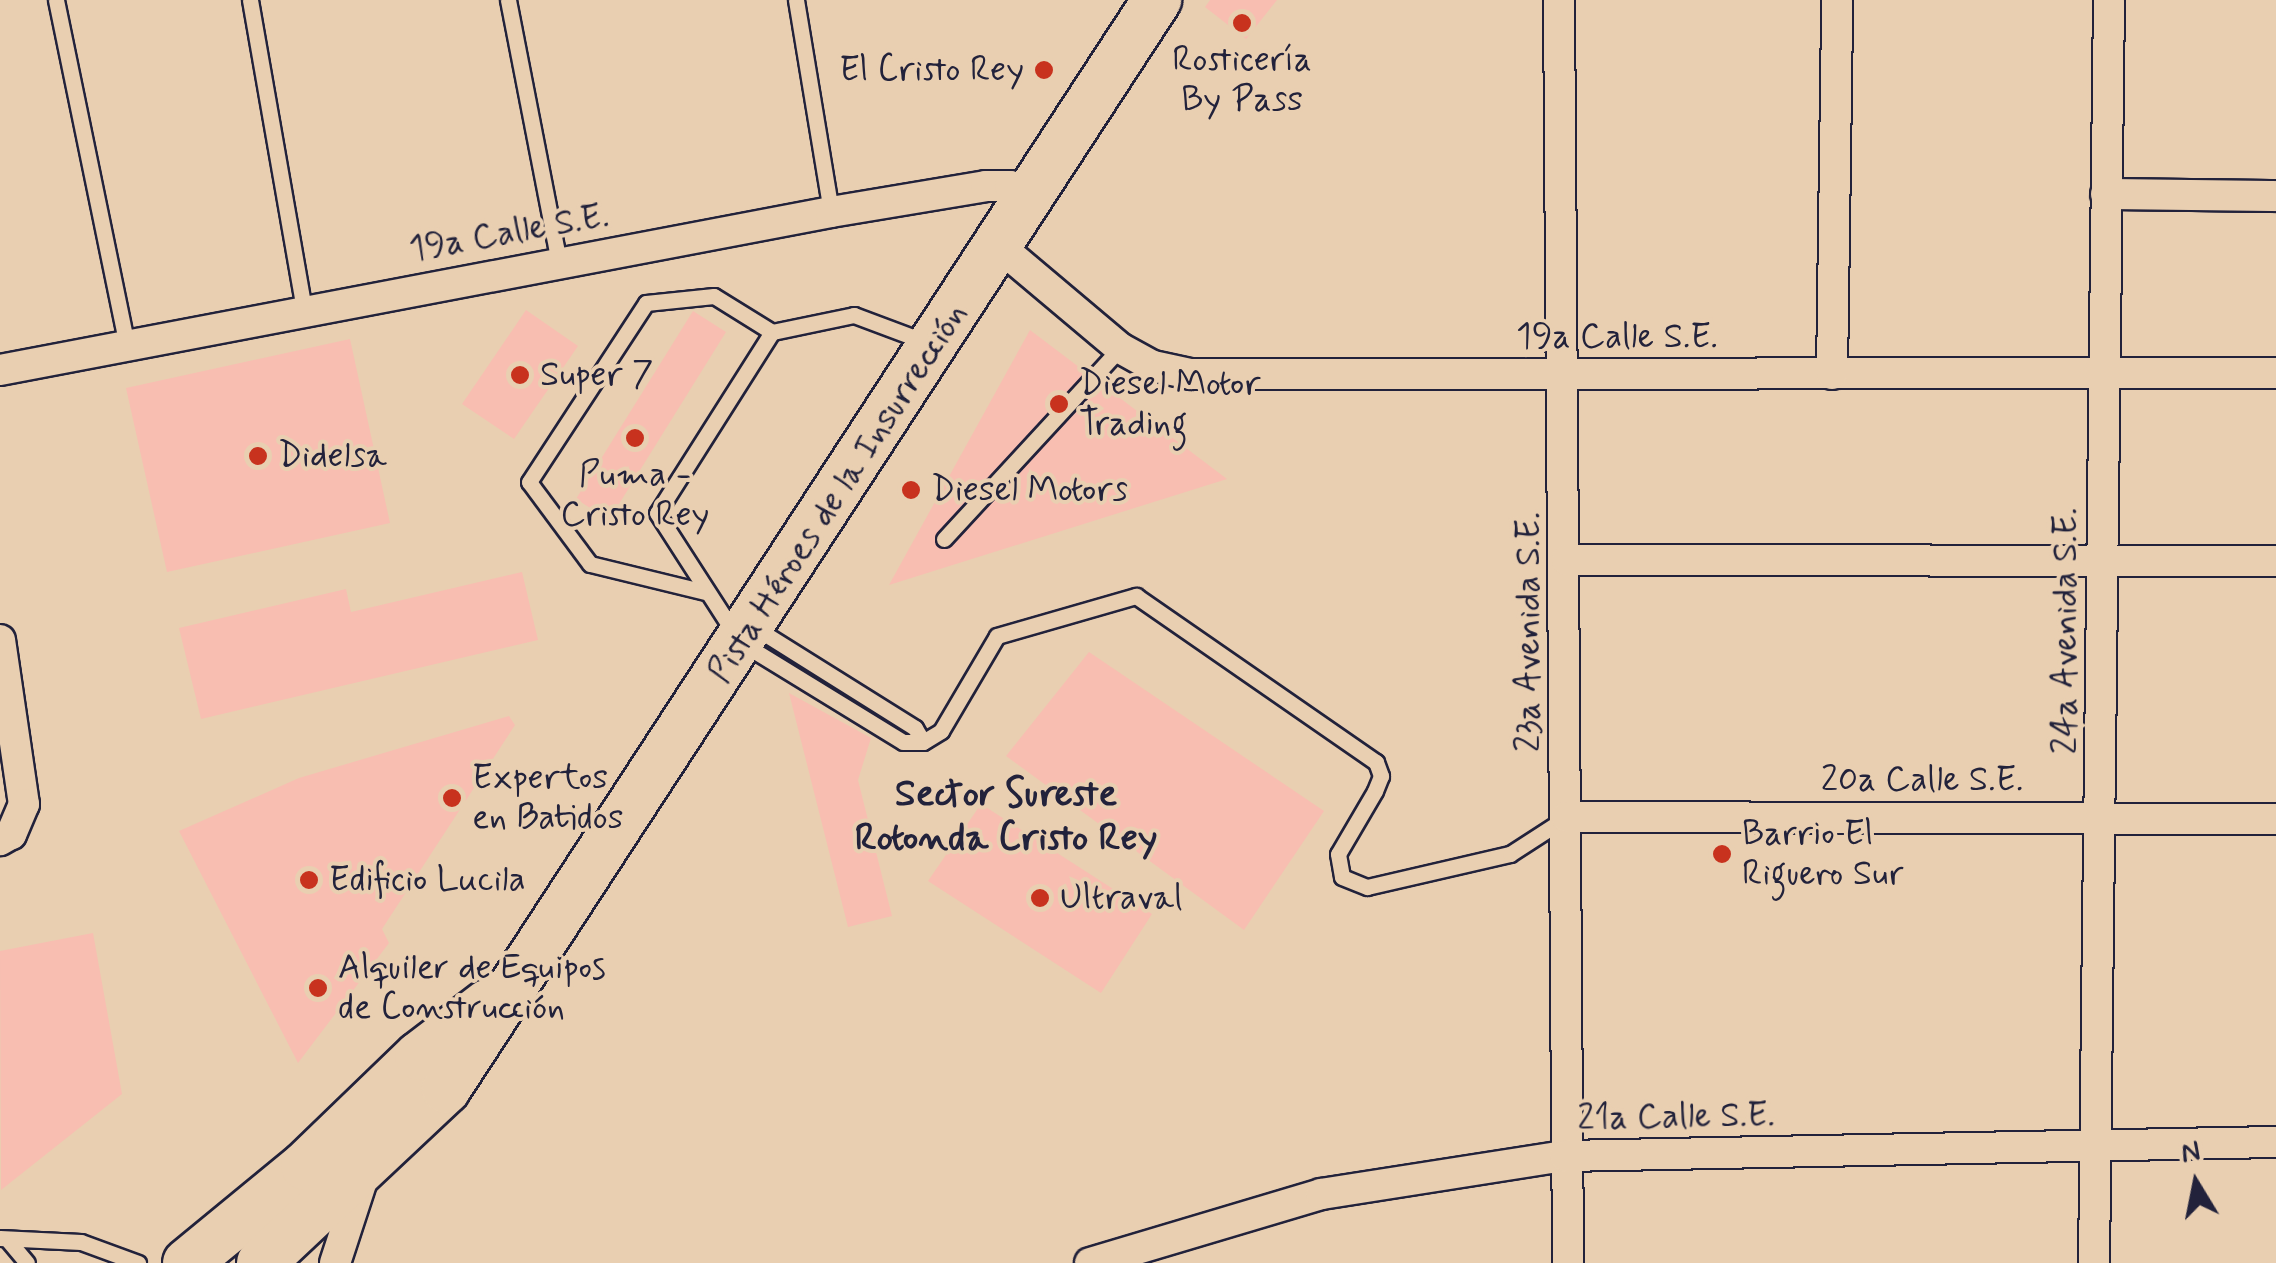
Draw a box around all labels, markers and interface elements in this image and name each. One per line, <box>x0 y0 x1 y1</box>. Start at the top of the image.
marker: Rosticería By Pass <box>1231 12 1253 34</box>
place label: Rosticería By Pass <box>1172 39 1312 121</box>
place label: El Cristo Rey <box>835 49 1024 91</box>
marker: El Cristo Rey <box>1033 59 1055 81</box>
street label: 19a Calle S.E. <box>405 195 613 271</box>
street label: Pista Héroes de la Insurrección <box>700 296 976 690</box>
street label: 19a Calle S.E. <box>1515 316 1719 358</box>
place label: Super 7 <box>540 354 653 396</box>
place label: Diesel Motor Trading <box>1079 363 1261 445</box>
marker: Super 7 <box>509 364 531 386</box>
marker: Diesel Motor Trading <box>1048 393 1070 415</box>
marker: Puma - Cristo Rey <box>624 427 646 449</box>
place label: Didelsa <box>278 435 387 477</box>
marker: Didelsa <box>247 445 269 467</box>
place label: Puma - Cristo Rey <box>560 454 710 536</box>
place label: Diesel Motors <box>931 469 1128 511</box>
marker: Diesel Motors <box>900 479 922 501</box>
street label: 24a Avenida S.E. <box>2045 507 2087 755</box>
street label: 23a Avenida S.E. <box>1508 512 1550 752</box>
place label: Expertos en Batidos <box>472 757 624 839</box>
street label: 20a Calle S.E. <box>1820 759 2024 801</box>
district label: Sector Sureste Rotonda Cristo Rey <box>853 772 1159 862</box>
marker: Expertos en Batidos <box>441 787 463 809</box>
place label: Barrio El Riguero Sur <box>1742 813 1903 895</box>
marker: Barrio El Riguero Sur <box>1711 843 1733 865</box>
place label: Edificio Lucila <box>329 859 525 901</box>
marker: Edificio Lucila <box>298 869 320 891</box>
place label: Ultraval <box>1060 877 1183 919</box>
marker: Ultraval <box>1029 887 1051 909</box>
place label: Alquiler de Equipos de Construcción <box>338 947 605 1029</box>
marker: Alquiler de Equipos de Construcción <box>307 977 329 999</box>
street label: 21a Calle S.E. <box>1576 1094 1776 1140</box>
north arrow <box>2146 1133 2246 1233</box>
text: N <box>2178 1133 2203 1173</box>

